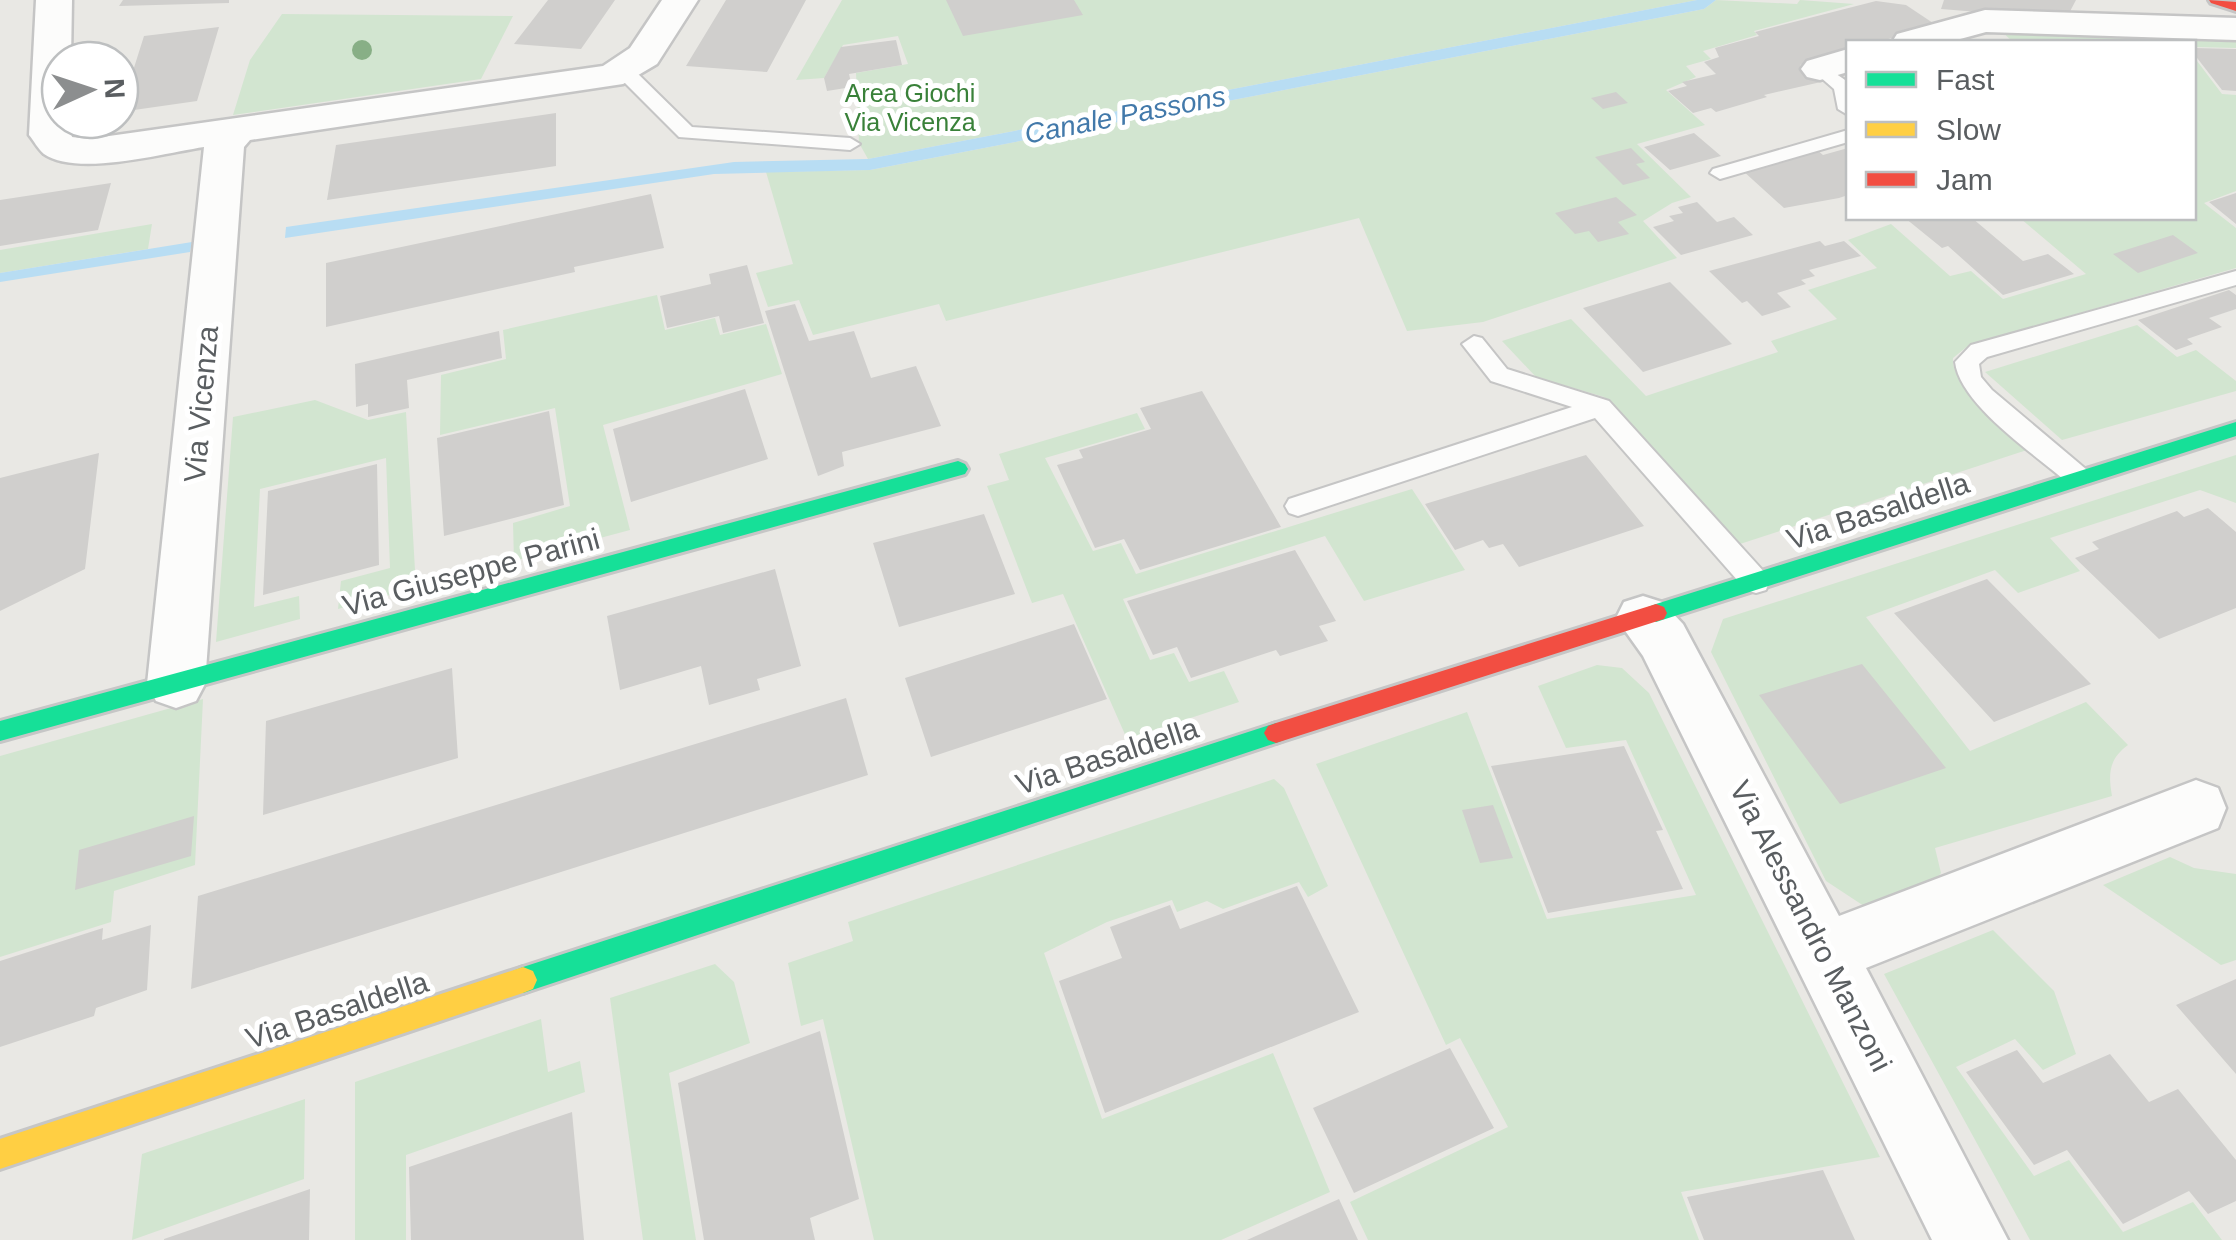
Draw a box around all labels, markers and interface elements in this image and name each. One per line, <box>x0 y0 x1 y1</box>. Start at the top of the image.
north arrow <box>40 40 140 140</box>
legend <box>1846 40 2196 220</box>
text: Fast <box>1936 63 1995 96</box>
text: N <box>98 78 130 100</box>
park label: Area Giochi Via Vicenza <box>844 79 976 136</box>
water label: Canale Passons <box>1022 80 1228 150</box>
text: Slow <box>1936 113 2001 146</box>
text: Jam <box>1936 163 1993 196</box>
street label: Via Vicenza <box>178 324 224 484</box>
street label: Via Basaldella <box>1783 466 1974 556</box>
street label: Via Giuseppe Parini <box>339 522 603 622</box>
street label: Via Basaldella <box>1012 711 1203 801</box>
street label: Via Alessandro Manzoni <box>1723 775 1899 1077</box>
street label: Via Basaldella <box>242 965 433 1055</box>

